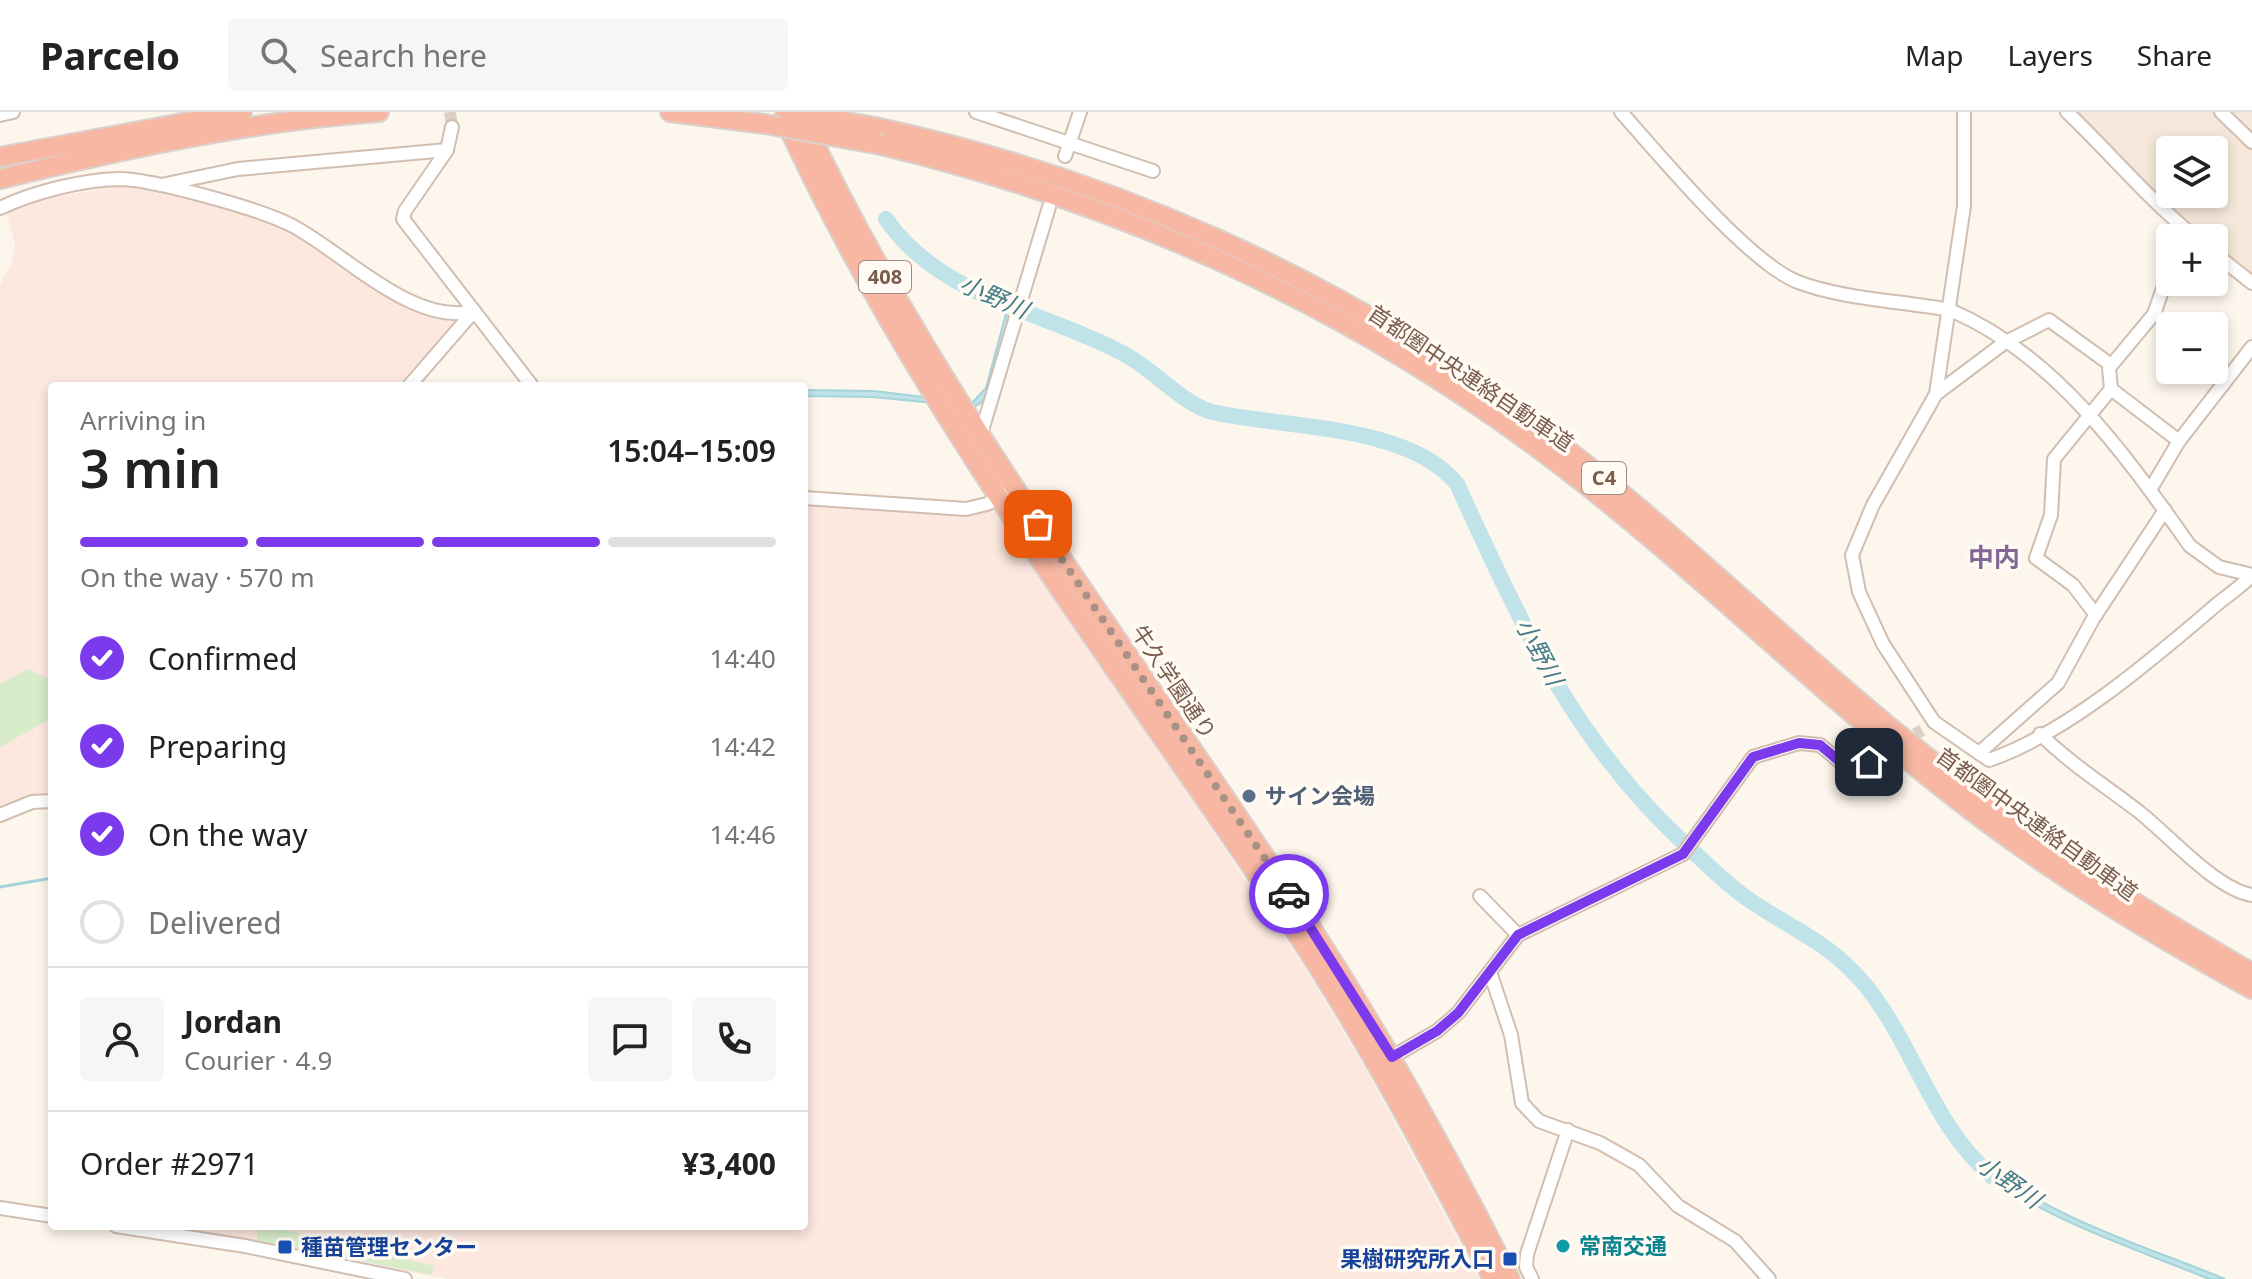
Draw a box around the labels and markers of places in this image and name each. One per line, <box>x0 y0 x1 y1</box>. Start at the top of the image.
pin <box>1004 490 1072 558</box>
pin <box>1835 728 1903 796</box>
place label: サイン会場 <box>1265 780 1375 810</box>
marker: サイン会場 <box>1240 787 1258 805</box>
place label: 常南交通 <box>1579 1230 1667 1260</box>
place label: 種苗管理センター <box>301 1231 477 1261</box>
marker: 常南交通 <box>1554 1237 1572 1255</box>
marker: 種苗管理センター <box>276 1238 294 1256</box>
place label: 果樹研究所入口 <box>1340 1243 1494 1273</box>
marker: 果樹研究所入口 <box>1501 1250 1519 1268</box>

